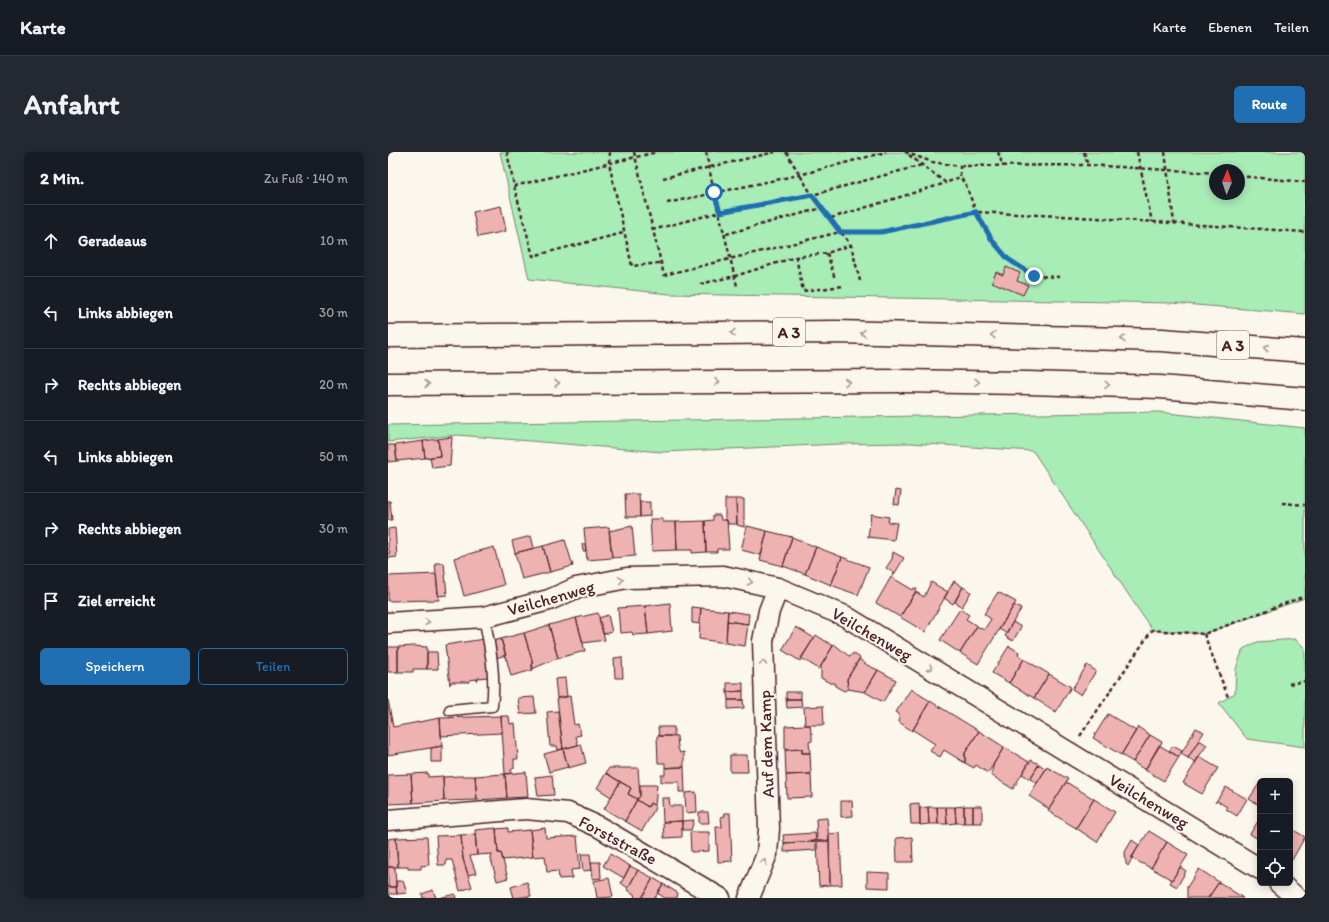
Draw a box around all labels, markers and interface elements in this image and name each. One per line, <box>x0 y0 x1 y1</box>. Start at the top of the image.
text: Karte <box>20 16 66 39</box>
text: Karte <box>1153 19 1186 36</box>
text: Ebenen <box>1208 19 1252 36</box>
text: Teilen <box>1274 19 1309 36</box>
button: Route <box>1234 86 1305 123</box>
text: Anfahrt <box>24 87 119 121</box>
north arrow <box>1209 164 1245 200</box>
text: 2 Min. <box>40 168 84 188</box>
text: Zu Fuß · 140 m <box>264 171 348 186</box>
route start <box>705 183 723 201</box>
icon: ahead <box>40 230 62 252</box>
text: Geradeaus <box>78 232 147 250</box>
text: 10 m <box>320 233 348 248</box>
route end <box>1025 267 1043 285</box>
icon: left <box>40 302 62 324</box>
text: Links abbiegen <box>78 304 173 322</box>
text: 30 m <box>319 305 348 320</box>
road number: A 3 <box>773 318 805 346</box>
one-way arrow <box>860 328 866 337</box>
one-way arrow <box>730 329 736 337</box>
one-way arrow <box>990 331 996 340</box>
road number: A 3 <box>1217 331 1249 359</box>
one-way arrow <box>1120 334 1126 343</box>
one-way arrow <box>1263 344 1269 353</box>
icon: right <box>40 374 62 396</box>
text: Rechts abbiegen <box>78 376 181 394</box>
text: 20 m <box>319 377 348 392</box>
one-way arrow <box>714 378 720 386</box>
one-way arrow <box>844 378 850 386</box>
one-way arrow <box>974 378 980 386</box>
one-way arrow <box>554 379 560 387</box>
one-way arrow <box>424 380 430 388</box>
one-way arrow <box>1104 381 1110 390</box>
icon: left <box>40 446 62 468</box>
text: Links abbiegen <box>78 448 173 466</box>
text: 50 m <box>319 449 348 464</box>
icon: right <box>40 518 62 540</box>
text: Rechts abbiegen <box>78 520 181 538</box>
text: 30 m <box>319 521 348 536</box>
street label: Veilchenweg <box>505 576 597 620</box>
one-way arrow <box>618 576 624 584</box>
one-way arrow <box>746 577 753 586</box>
icon: arrive <box>40 590 62 612</box>
text: Ziel erreicht <box>78 592 155 610</box>
street label: Veilchenweg <box>828 603 916 665</box>
one-way arrow <box>424 617 430 626</box>
button: Speichern <box>40 648 190 685</box>
button: Teilen <box>198 648 348 685</box>
one-way arrow <box>759 660 768 666</box>
one-way arrow <box>925 663 932 670</box>
street label: Auf dem Kamp <box>754 690 778 798</box>
street label: Veilchenweg <box>1105 769 1193 833</box>
map controls <box>1257 778 1293 886</box>
button: + <box>1257 778 1293 814</box>
street label: Forststraße <box>576 811 660 869</box>
button: − <box>1257 814 1293 850</box>
button: locate <box>1257 850 1293 886</box>
one-way arrow <box>759 858 767 865</box>

